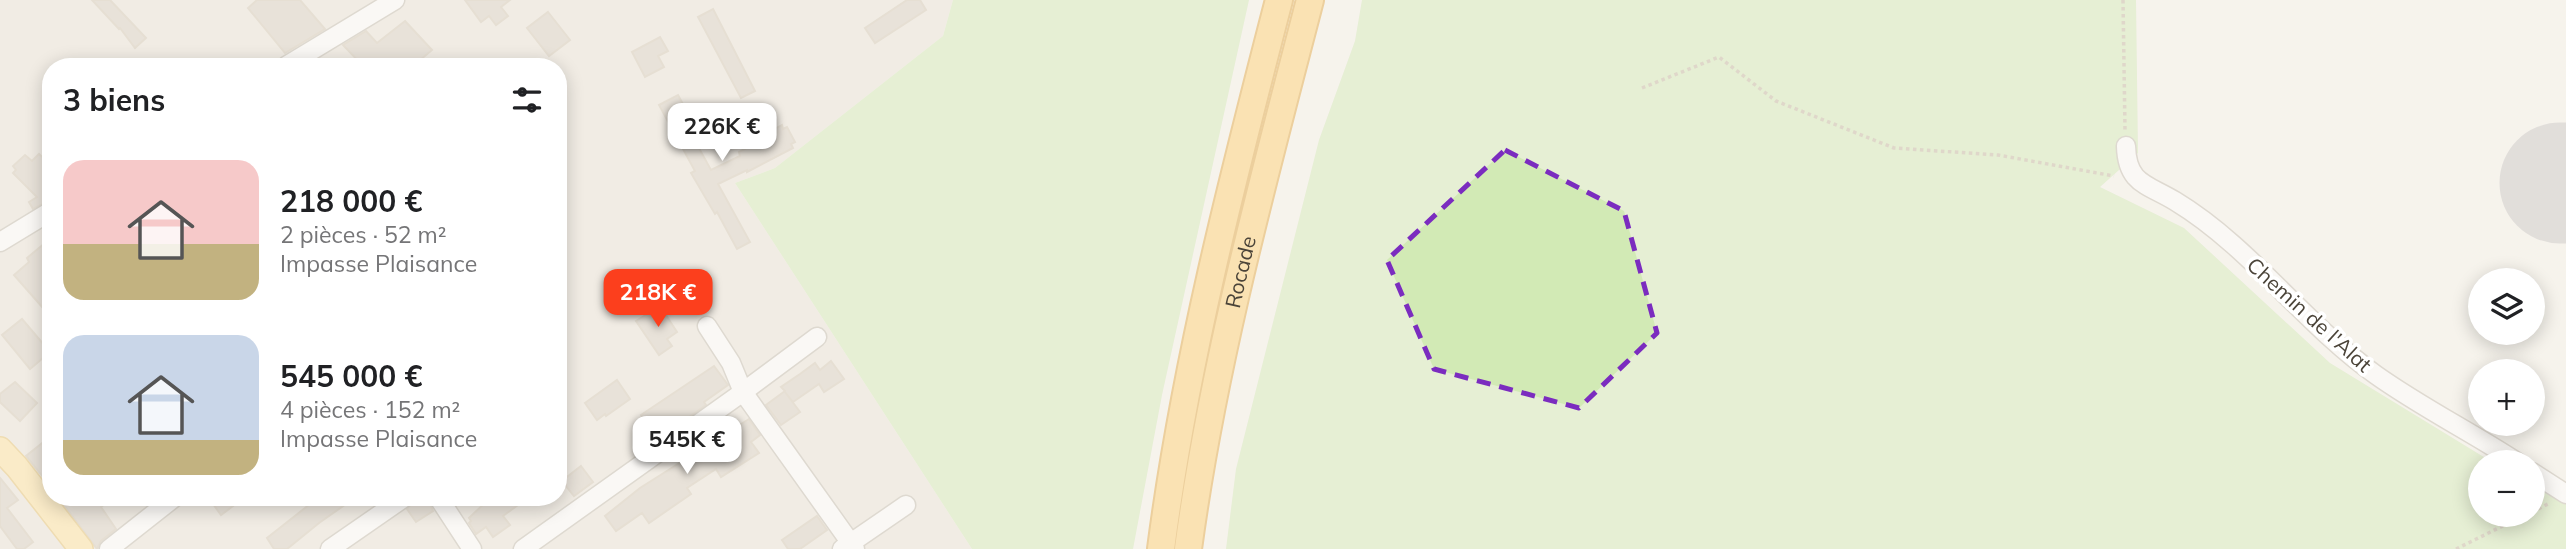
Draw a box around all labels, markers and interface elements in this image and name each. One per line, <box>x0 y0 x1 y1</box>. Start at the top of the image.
text: 3 biens <box>63 81 165 119</box>
icon: filters <box>508 81 546 119</box>
pin: 226K € <box>665 104 779 163</box>
text: 226K € <box>684 111 760 140</box>
text: 218 000 € <box>280 182 422 220</box>
icon: home <box>119 188 203 272</box>
text: 2 pièces · 52 m² <box>280 220 447 249</box>
street label: Rocade <box>1219 233 1261 310</box>
text: Impasse Plaisance <box>280 249 477 278</box>
street label: Chemin de l'Alat <box>2242 251 2377 377</box>
map controls <box>2468 268 2545 527</box>
button: layers <box>2468 268 2545 345</box>
pin: 218K € <box>601 270 715 329</box>
text: 218K € <box>620 277 696 306</box>
text: 545 000 € <box>280 357 422 395</box>
button: + <box>2468 359 2545 436</box>
icon: home <box>119 363 203 447</box>
text: 4 pièces · 152 m² <box>280 395 460 424</box>
pin: 545K € <box>630 416 744 476</box>
text: Impasse Plaisance <box>280 424 477 453</box>
text: 545K € <box>649 424 725 453</box>
button: − <box>2468 450 2545 527</box>

